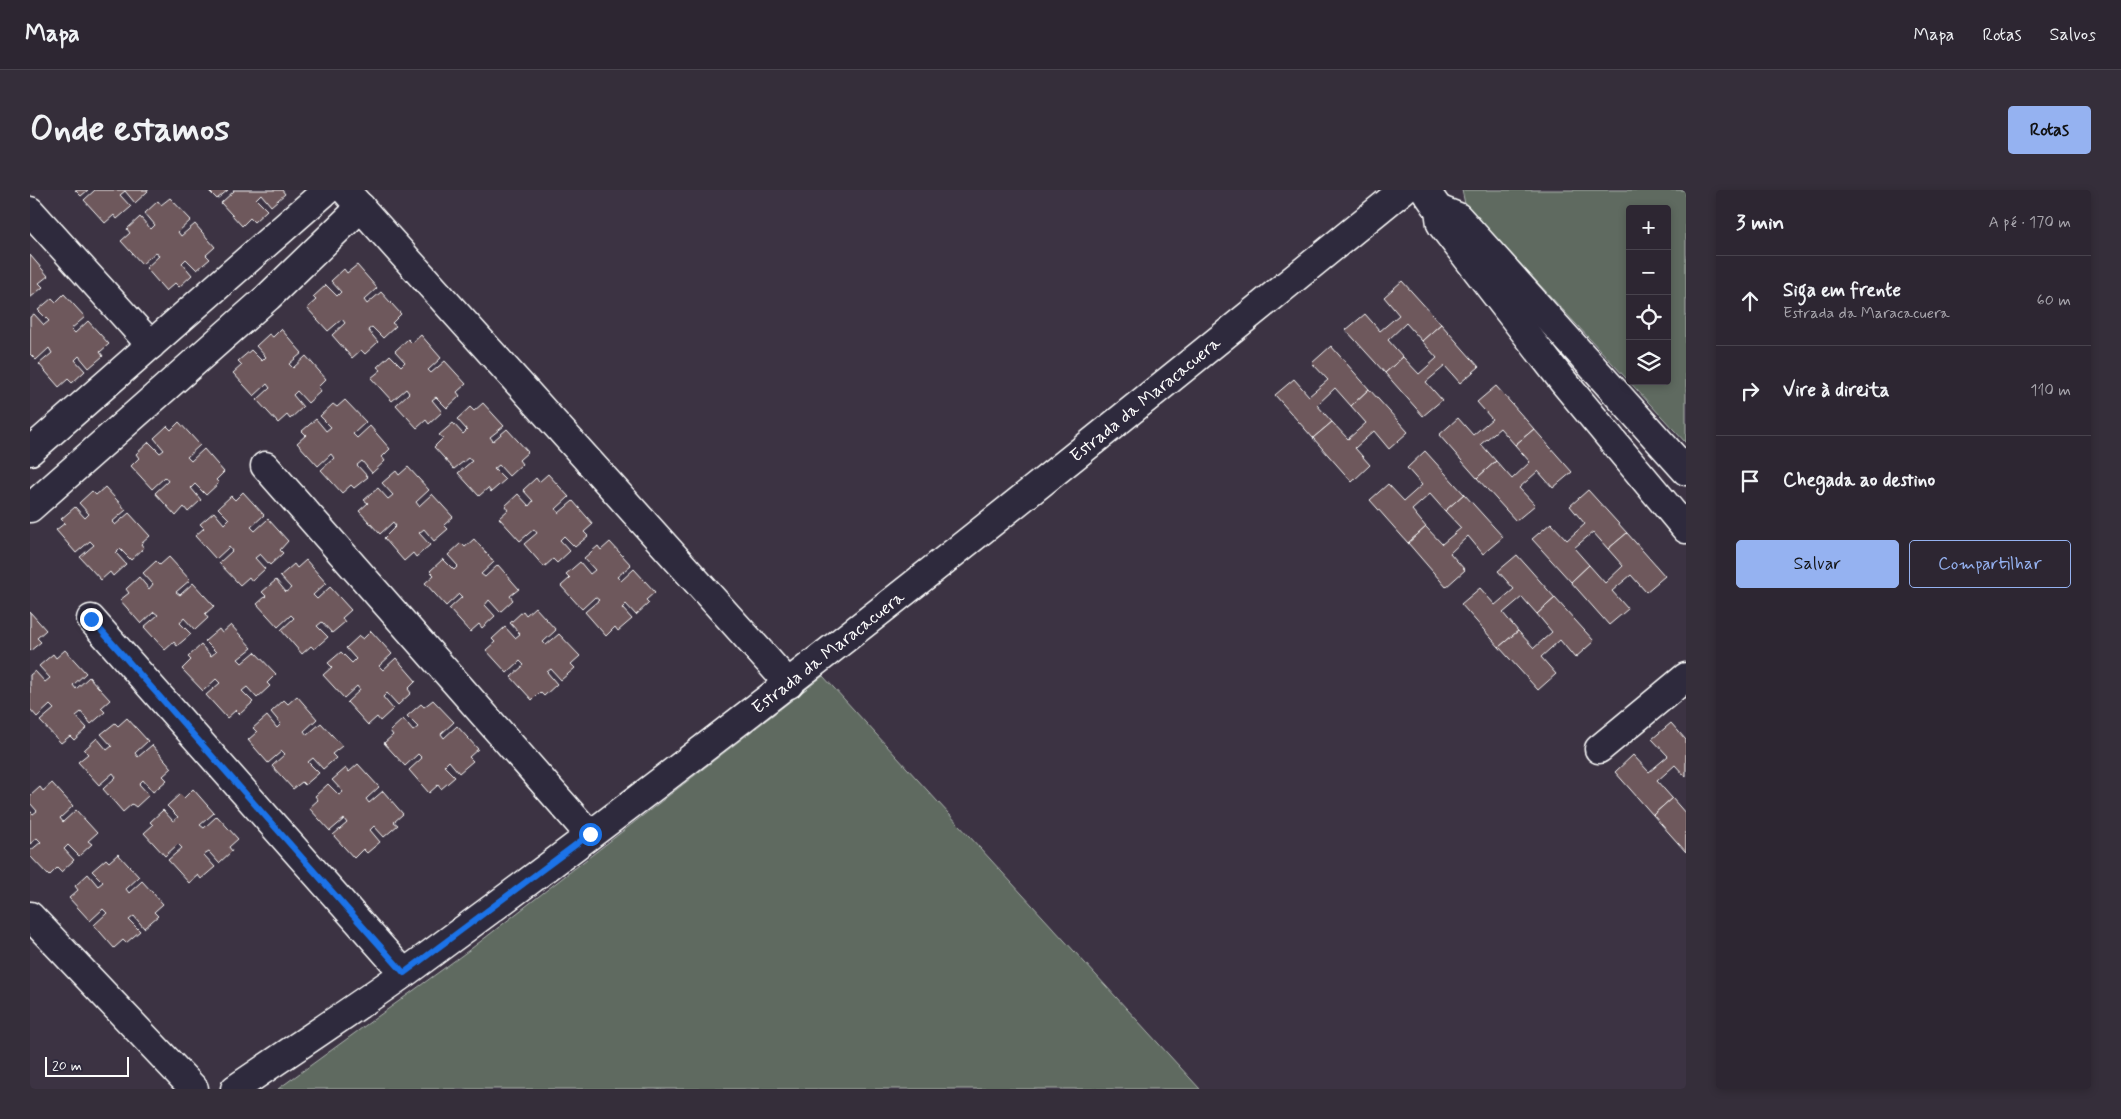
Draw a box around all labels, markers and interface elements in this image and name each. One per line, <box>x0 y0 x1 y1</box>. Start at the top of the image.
text: Mapa <box>25 19 80 50</box>
text: Mapa <box>1913 23 1954 47</box>
text: Rotas <box>1982 23 2022 47</box>
text: Salvos <box>2050 23 2096 47</box>
button: Rotas <box>2008 106 2091 154</box>
text: Onde estamos <box>30 107 230 153</box>
map controls <box>1626 205 1671 385</box>
button: + <box>1626 205 1671 250</box>
text: 3 min <box>1736 209 1784 237</box>
text: A pé · 170 m <box>1988 212 2071 233</box>
button: − <box>1626 250 1671 295</box>
text: Siga em frente <box>1783 278 1901 303</box>
icon: ahead <box>1736 287 1764 315</box>
text: 60 m <box>2037 290 2071 311</box>
button: locate <box>1626 295 1671 340</box>
text: Estrada da Maracacuera <box>1783 303 1950 324</box>
street label: Estrada da Maracacuera <box>1065 331 1226 468</box>
button: layers <box>1626 340 1671 385</box>
icon: right <box>1736 377 1764 405</box>
text: Vire à direita <box>1783 378 1889 403</box>
text: 110 m <box>2030 380 2071 401</box>
icon: arrive <box>1736 467 1764 495</box>
text: Chegada ao destino <box>1783 468 1935 493</box>
button: Salvar <box>1736 540 1899 588</box>
button: Compartilhar <box>1909 540 2071 588</box>
street label: Estrada da Maracacuera <box>747 586 910 720</box>
route end <box>80 608 103 631</box>
route start <box>579 823 602 846</box>
scale bar <box>45 1054 129 1077</box>
text: 20 m <box>52 1057 82 1075</box>

